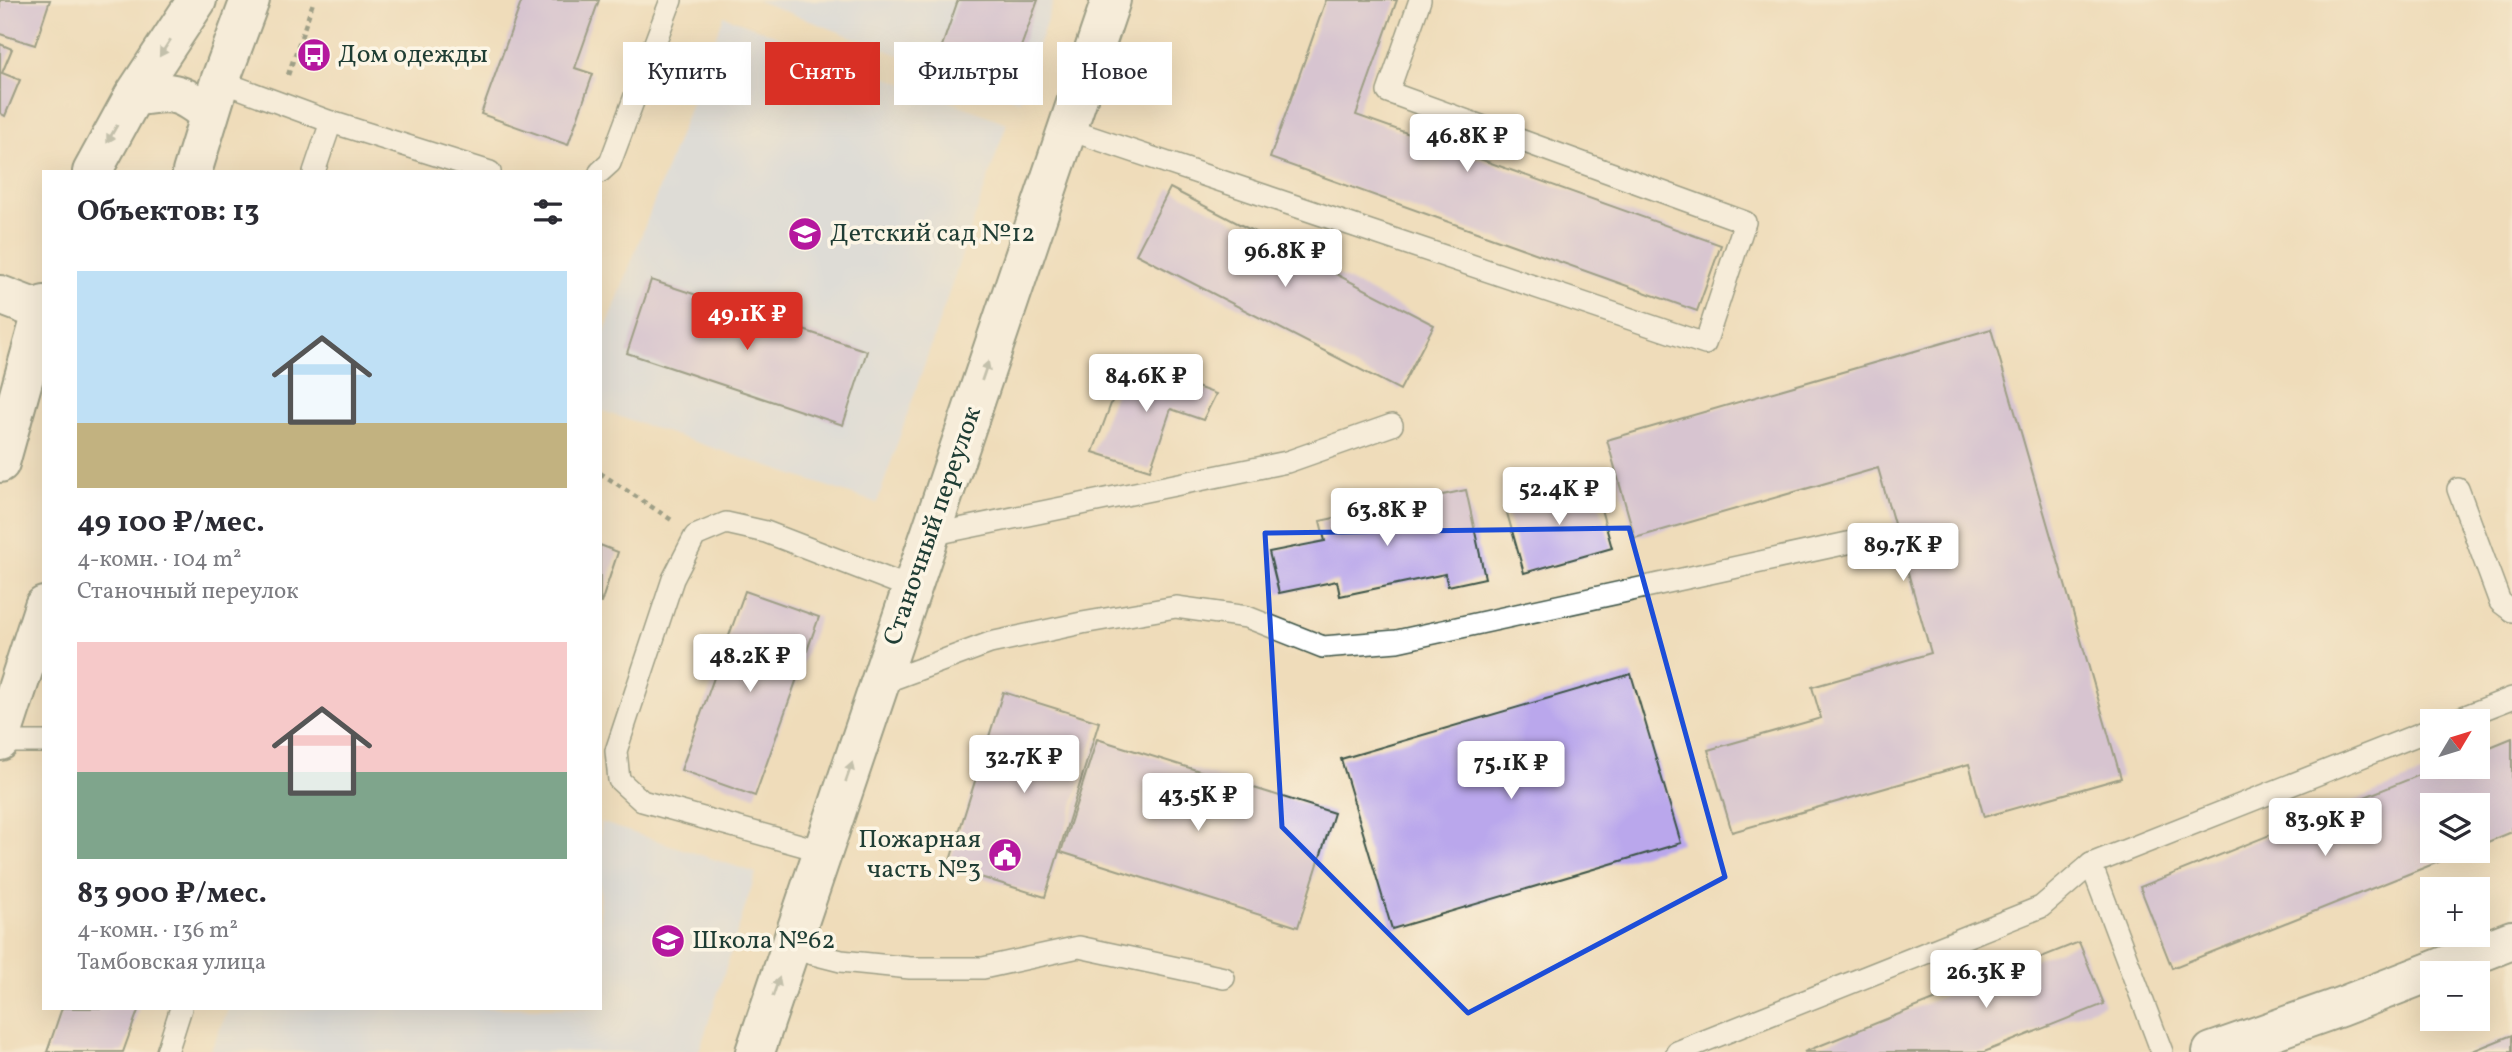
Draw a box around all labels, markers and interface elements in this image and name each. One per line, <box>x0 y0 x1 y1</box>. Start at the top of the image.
bus stop icon: Дом одежды <box>295 36 333 74</box>
place label: Дом одежды <box>338 37 488 73</box>
one-way arrow <box>159 39 172 58</box>
chip: Купить <box>623 42 751 105</box>
chip: Снять <box>765 42 880 105</box>
chip: Фильтры <box>894 42 1043 105</box>
chip: Новое <box>1057 42 1172 105</box>
pin: 46.8K ₽ <box>1402 114 1532 174</box>
text: 46.8K ₽ <box>1426 121 1508 153</box>
one-way arrow <box>106 124 118 143</box>
text: Объектов: 13 <box>77 191 260 233</box>
icon: filters <box>529 193 567 231</box>
school or university icon: Детский сад №12 <box>786 215 824 253</box>
place label: Детский сад №12 <box>830 216 1035 252</box>
pin: 96.8K ₽ <box>1220 230 1350 289</box>
text: 96.8K ₽ <box>1244 236 1326 268</box>
pin: 49.1K ₽ <box>682 292 812 352</box>
text: 49.1K ₽ <box>708 299 786 331</box>
icon: home <box>259 317 385 443</box>
pin: 84.6K ₽ <box>1081 354 1211 414</box>
one-way arrow <box>980 360 991 381</box>
text: 84.6K ₽ <box>1105 361 1187 393</box>
street label: Станочный переулок <box>875 402 991 650</box>
pin: 52.4K ₽ <box>1494 468 1624 527</box>
text: 52.4K ₽ <box>1519 474 1599 506</box>
pin: 63.8K ₽ <box>1322 489 1452 548</box>
text: 63.8K ₽ <box>1347 495 1427 527</box>
text: 49 100 ₽/мес. <box>77 502 265 544</box>
pin: 89.7K ₽ <box>1838 524 1968 583</box>
text: 89.7K ₽ <box>1863 530 1943 562</box>
text: 4-комн. · 104 m² <box>77 544 242 576</box>
text: Станочный переулок <box>77 576 299 608</box>
pin: 48.2K ₽ <box>685 634 815 694</box>
text: 48.2K ₽ <box>709 641 791 673</box>
icon: home <box>259 688 385 814</box>
north arrow <box>2420 709 2490 779</box>
map controls <box>2420 709 2490 1031</box>
pin: 32.7K ₽ <box>959 736 1089 795</box>
text: 32.7K ₽ <box>985 742 1063 774</box>
pin: 75.1K ₽ <box>1446 742 1576 801</box>
text: 75.1K ₽ <box>1474 748 1548 780</box>
one-way arrow <box>844 761 855 782</box>
pin: 43.5K ₽ <box>1133 774 1263 833</box>
text: 43.5K ₽ <box>1158 780 1238 812</box>
button: layers <box>2420 793 2490 863</box>
pin: 83.9K ₽ <box>2260 798 2390 858</box>
text: 83.9K ₽ <box>2285 805 2365 837</box>
place label: Пожарная часть №3 <box>858 822 981 888</box>
public building icon: Пожарная часть №3 <box>986 836 1024 874</box>
text: 83 900 ₽/мес. <box>77 873 267 915</box>
button: + <box>2420 877 2490 947</box>
text: 4-комн. · 136 m² <box>77 915 238 947</box>
school or university icon: Школа №62 <box>649 922 687 960</box>
place label: Школа №62 <box>692 923 835 959</box>
text: Тамбовская улица <box>77 947 266 979</box>
pin: 26.3K ₽ <box>1921 950 2051 1010</box>
text: 26.3K ₽ <box>1946 957 2026 989</box>
button: − <box>2420 961 2490 1031</box>
one-way arrow <box>771 977 782 998</box>

